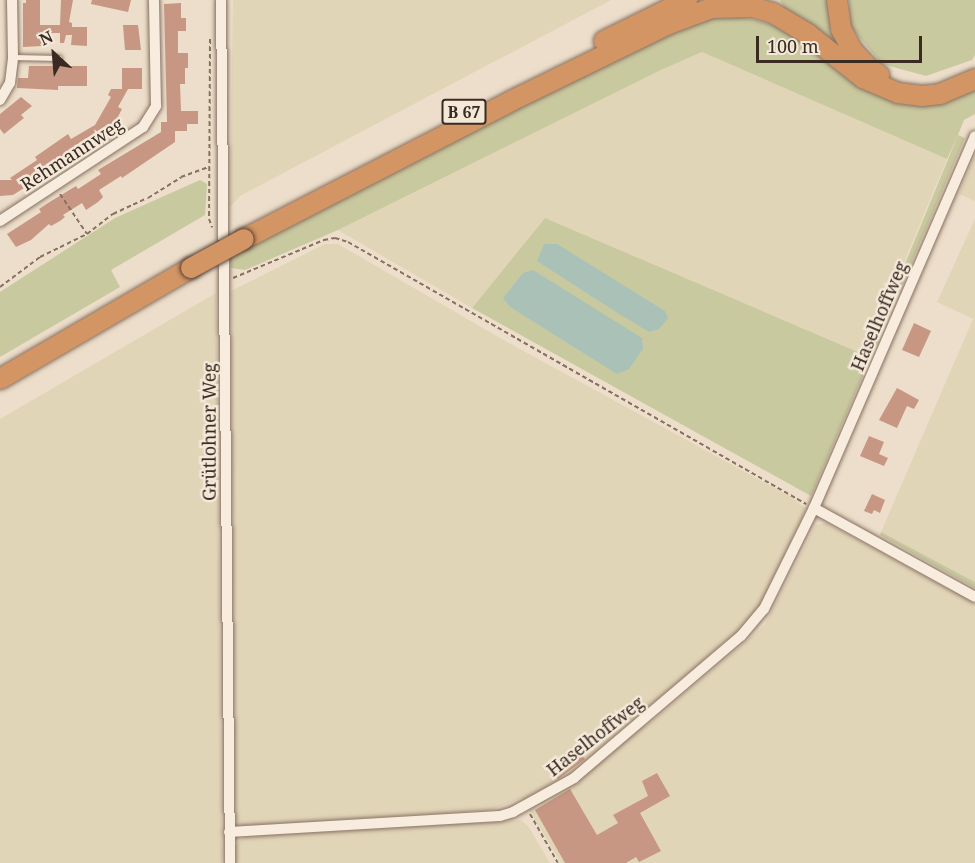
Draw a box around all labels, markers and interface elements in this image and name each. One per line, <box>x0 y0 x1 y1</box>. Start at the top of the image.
north arrow <box>24 24 84 84</box>
scale bar <box>759 24 926 62</box>
text: N <box>36 25 57 50</box>
text: 100 m <box>767 34 819 58</box>
road number: B 67 <box>442 99 486 125</box>
street label: Rehmannweg <box>17 113 127 195</box>
street label: Haselhoffweg <box>846 258 912 374</box>
street label: Grütlohner Weg <box>198 363 220 501</box>
street label: Haselhoffweg <box>542 691 648 781</box>

